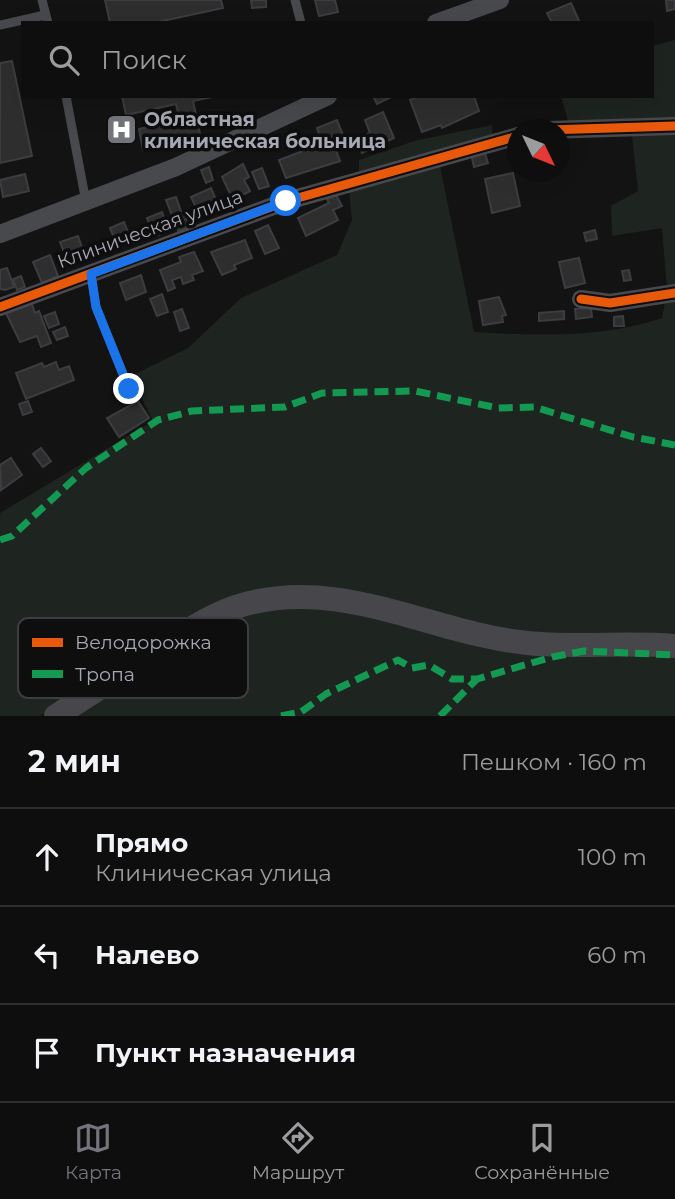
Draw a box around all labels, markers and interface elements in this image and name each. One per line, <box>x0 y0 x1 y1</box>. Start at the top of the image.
search box <box>21 21 654 98</box>
icon: search <box>45 41 83 79</box>
text: Поиск <box>101 44 187 76</box>
place label: Областная клиническая больница <box>144 108 386 153</box>
hospital icon: Областная клиническая больница <box>104 113 138 147</box>
north arrow <box>507 119 570 182</box>
street label: Клиническая улица <box>54 185 246 273</box>
route start <box>270 185 301 216</box>
route end <box>113 373 144 404</box>
legend <box>18 618 248 698</box>
text: Велодорожка <box>75 631 212 654</box>
text: Тропа <box>75 663 135 686</box>
text: 2 мин <box>28 743 121 780</box>
text: Пешком · 160 m <box>461 748 647 776</box>
text: Прямо <box>95 827 188 859</box>
icon: ahead <box>28 838 66 876</box>
text: 100 m <box>578 843 647 871</box>
text: Клиническая улица <box>95 859 332 887</box>
icon: left <box>28 936 66 974</box>
text: Налево <box>95 939 199 971</box>
text: 60 m <box>587 941 647 969</box>
icon: arrive <box>28 1034 66 1072</box>
text: Пункт назначения <box>95 1037 356 1069</box>
tab: Карта <box>65 1119 122 1184</box>
tab: Маршрут <box>252 1119 344 1184</box>
tab: Сохранённые <box>474 1119 610 1184</box>

